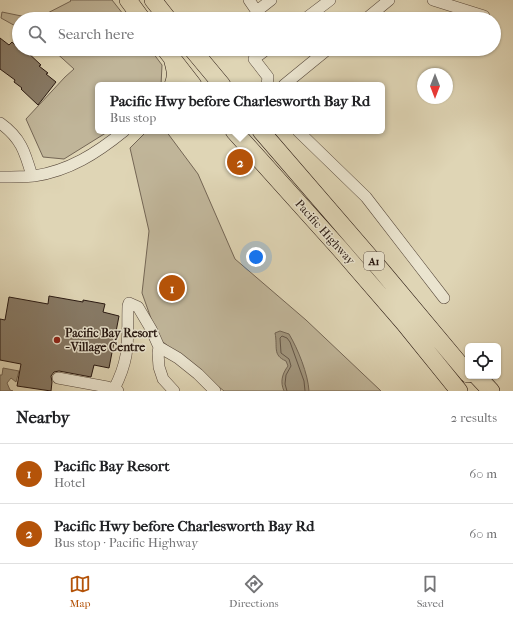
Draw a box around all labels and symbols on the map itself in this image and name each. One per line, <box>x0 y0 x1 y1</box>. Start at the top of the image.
north arrow <box>417 68 453 104</box>
pin: 2 <box>227 147 253 177</box>
street label: Pacific Highway <box>292 197 358 268</box>
your location <box>246 247 266 267</box>
road number: A1 <box>364 252 384 270</box>
pin: 1 <box>159 273 185 303</box>
place label: Pacific Bay Resort - Village Centre <box>65 326 158 355</box>
marker: Pacific Bay Resort - Village Centre <box>52 335 62 345</box>

